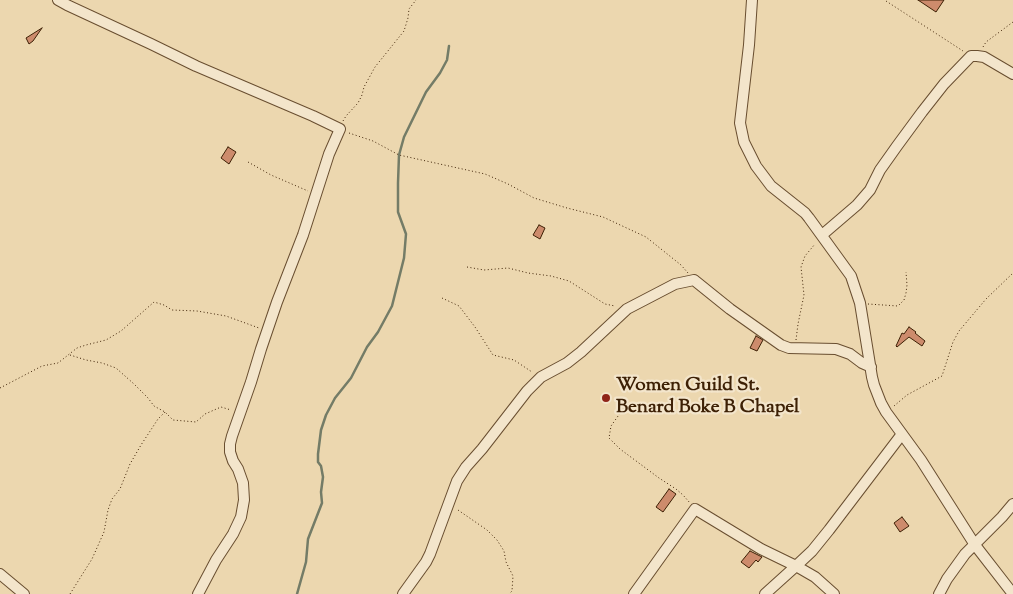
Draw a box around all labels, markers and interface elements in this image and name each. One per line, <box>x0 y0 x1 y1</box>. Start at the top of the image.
place label: Women Guild St. Benard Boke B Chapel <box>616 376 799 420</box>
marker: Women Guild St. Benard Boke B Chapel <box>600 392 612 404</box>

